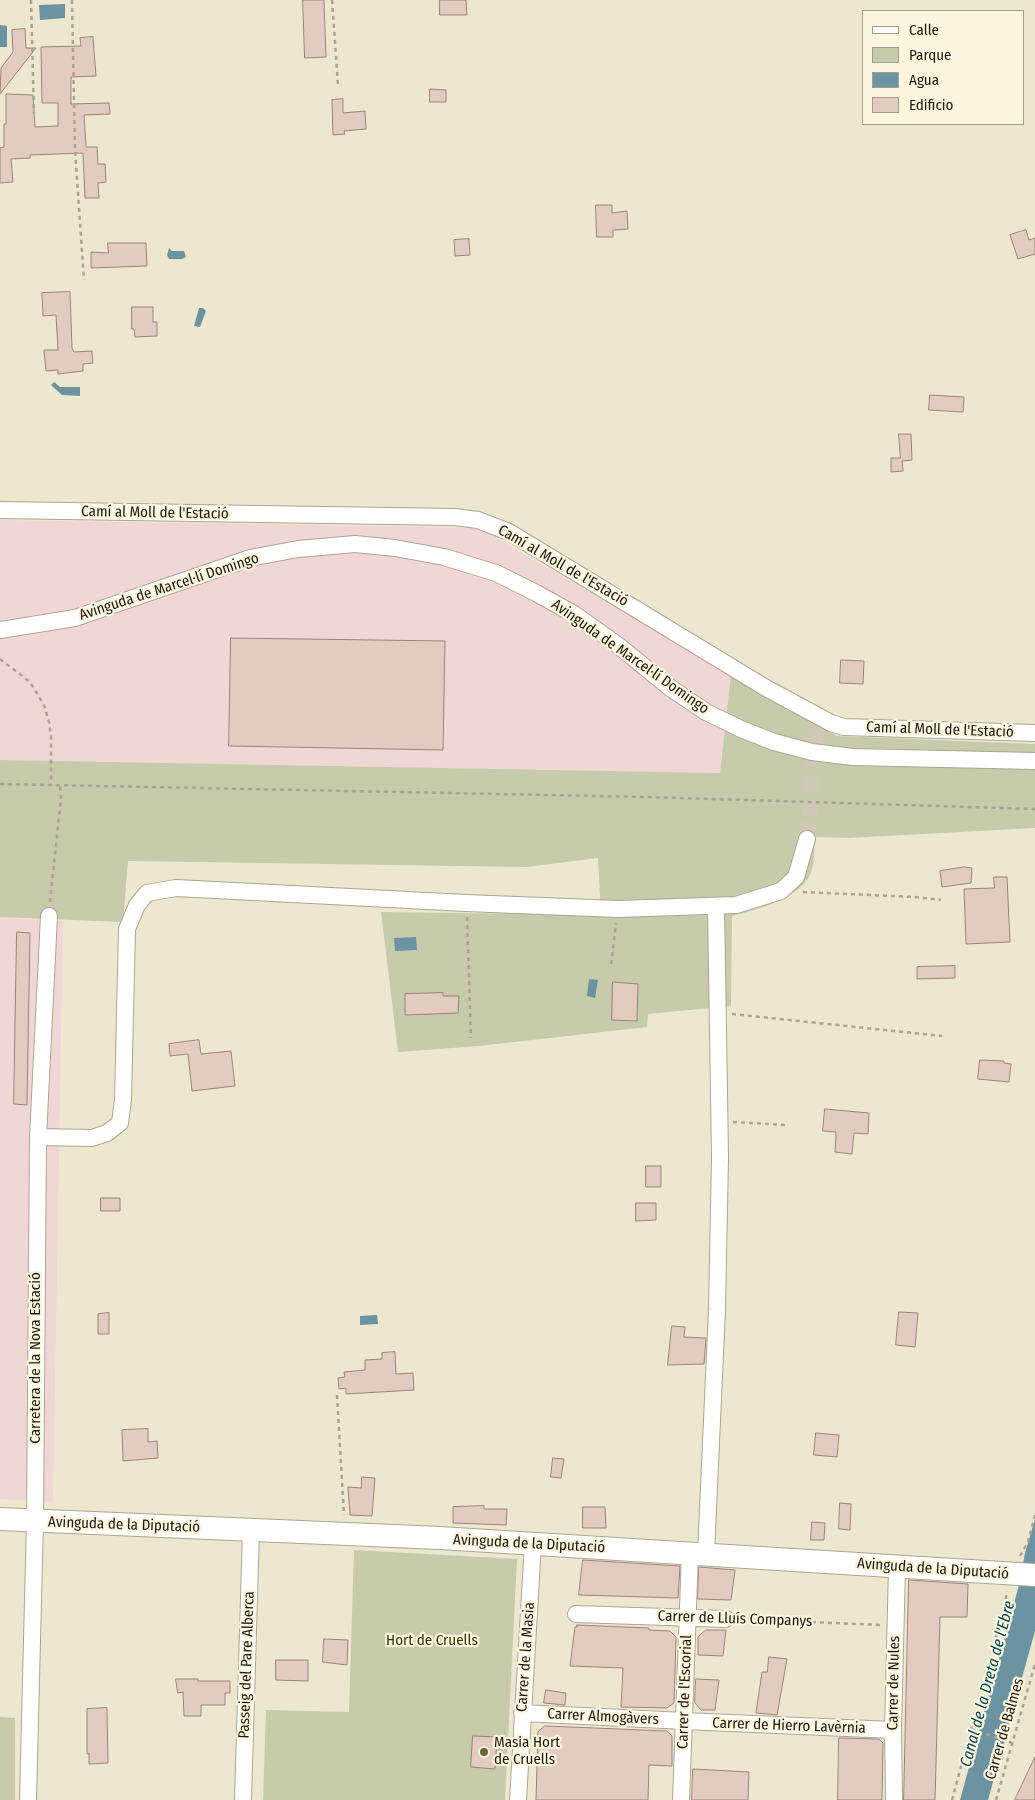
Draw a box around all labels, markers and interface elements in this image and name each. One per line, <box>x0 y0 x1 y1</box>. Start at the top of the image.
legend <box>862 10 1025 125</box>
text: Calle <box>909 21 939 39</box>
text: Parque <box>909 46 952 64</box>
text: Agua <box>909 71 939 89</box>
text: Edificio <box>909 96 954 114</box>
street label: Camí al Moll de l'Estació <box>81 503 229 523</box>
street label: Camí al Moll de l'Estació <box>495 521 631 611</box>
street label: Avinguda de Marcel·lí Domingo <box>77 549 261 625</box>
street label: Avinguda de Marcel·lí Domingo <box>548 596 712 718</box>
street label: Camí al Moll de l'Estació <box>866 718 1014 742</box>
street label: Carretera de la Nova Estació <box>27 1272 45 1444</box>
street label: Avinguda de la Diputació <box>48 1513 200 1537</box>
street label: Avinguda de la Diputació <box>453 1531 605 1557</box>
street label: Avinguda de la Diputació <box>856 1555 1010 1583</box>
street label: Passeig del Pare Alberca <box>235 1591 259 1739</box>
water label: Canal de la Dreta de l'Ebre <box>957 1599 1019 1769</box>
street label: Carrer de la Masia <box>513 1601 539 1713</box>
street label: Carrer de Lluís Companys <box>657 1607 813 1631</box>
park label: Hort de Cruells <box>386 1632 478 1650</box>
street label: Carrer de l'Escorial <box>674 1635 696 1749</box>
street label: Carrer de Nules <box>884 1636 904 1730</box>
street label: Carrer de Balmes <box>982 1676 1028 1782</box>
street label: Carrer Almogàvers <box>547 1705 659 1729</box>
street label: Carrer de Hierro Lavèrnia <box>712 1714 866 1738</box>
place label: Masia Hort de Cruells <box>494 1734 560 1769</box>
marker: Masia Hort de Cruells <box>478 1746 490 1758</box>

